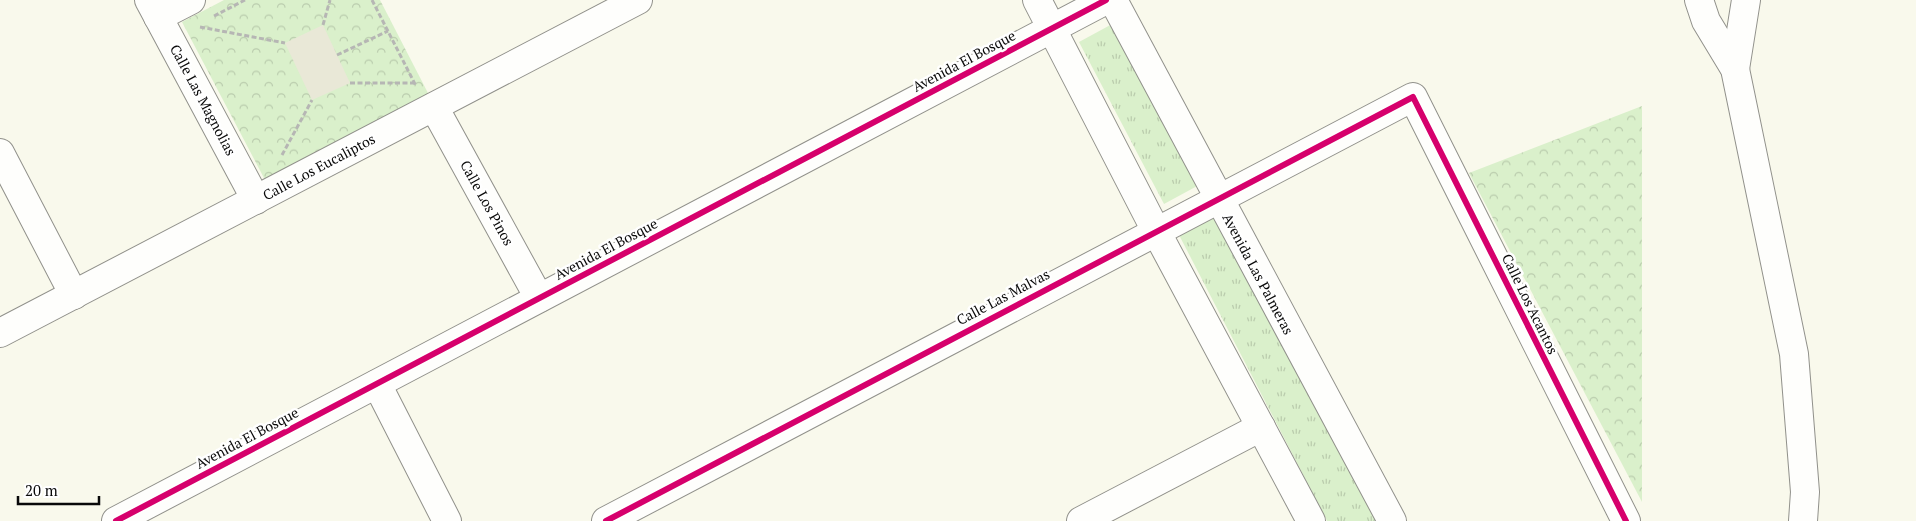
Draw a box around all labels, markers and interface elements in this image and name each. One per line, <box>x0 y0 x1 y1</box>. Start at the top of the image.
street label: Avenida El Bosque <box>909 25 1019 96</box>
street label: Calle Las Magnolias <box>166 41 241 159</box>
street label: Calle Los Eucaliptos <box>259 129 378 204</box>
street label: Calle Los Pinos <box>456 157 519 249</box>
street label: Avenida Las Palmeras <box>1218 210 1298 338</box>
street label: Avenida El Bosque <box>551 213 661 284</box>
street label: Calle Los Acantos <box>1498 250 1563 357</box>
street label: Calle Las Malvas <box>953 264 1053 329</box>
street label: Avenida El Bosque <box>192 402 302 473</box>
scale bar <box>18 474 99 506</box>
text: 20 m <box>25 480 58 500</box>

